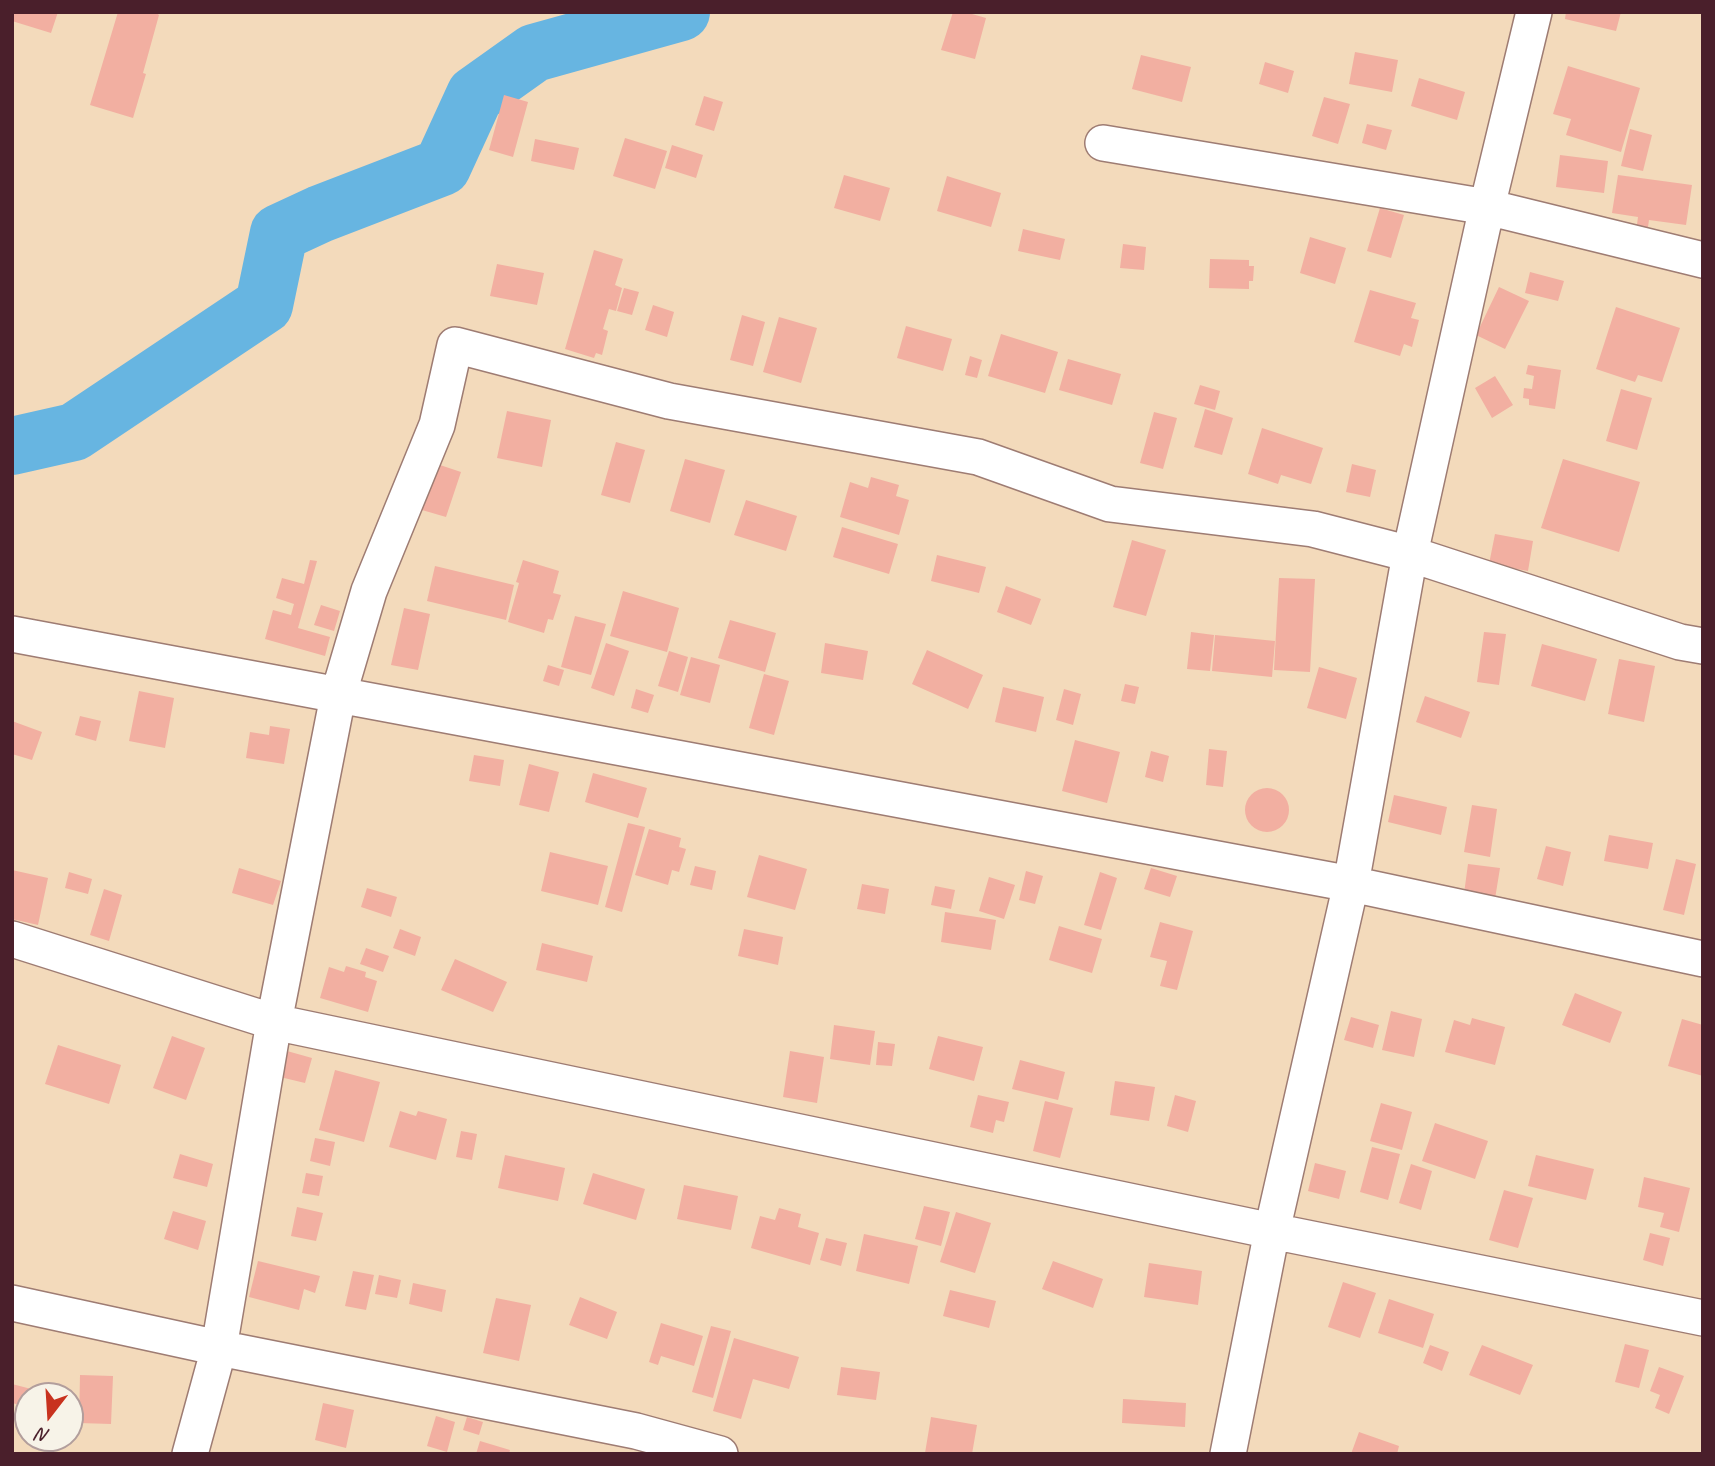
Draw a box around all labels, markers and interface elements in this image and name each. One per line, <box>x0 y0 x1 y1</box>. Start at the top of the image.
north arrow <box>14 1382 84 1452</box>
text: N <box>34 1422 53 1448</box>

